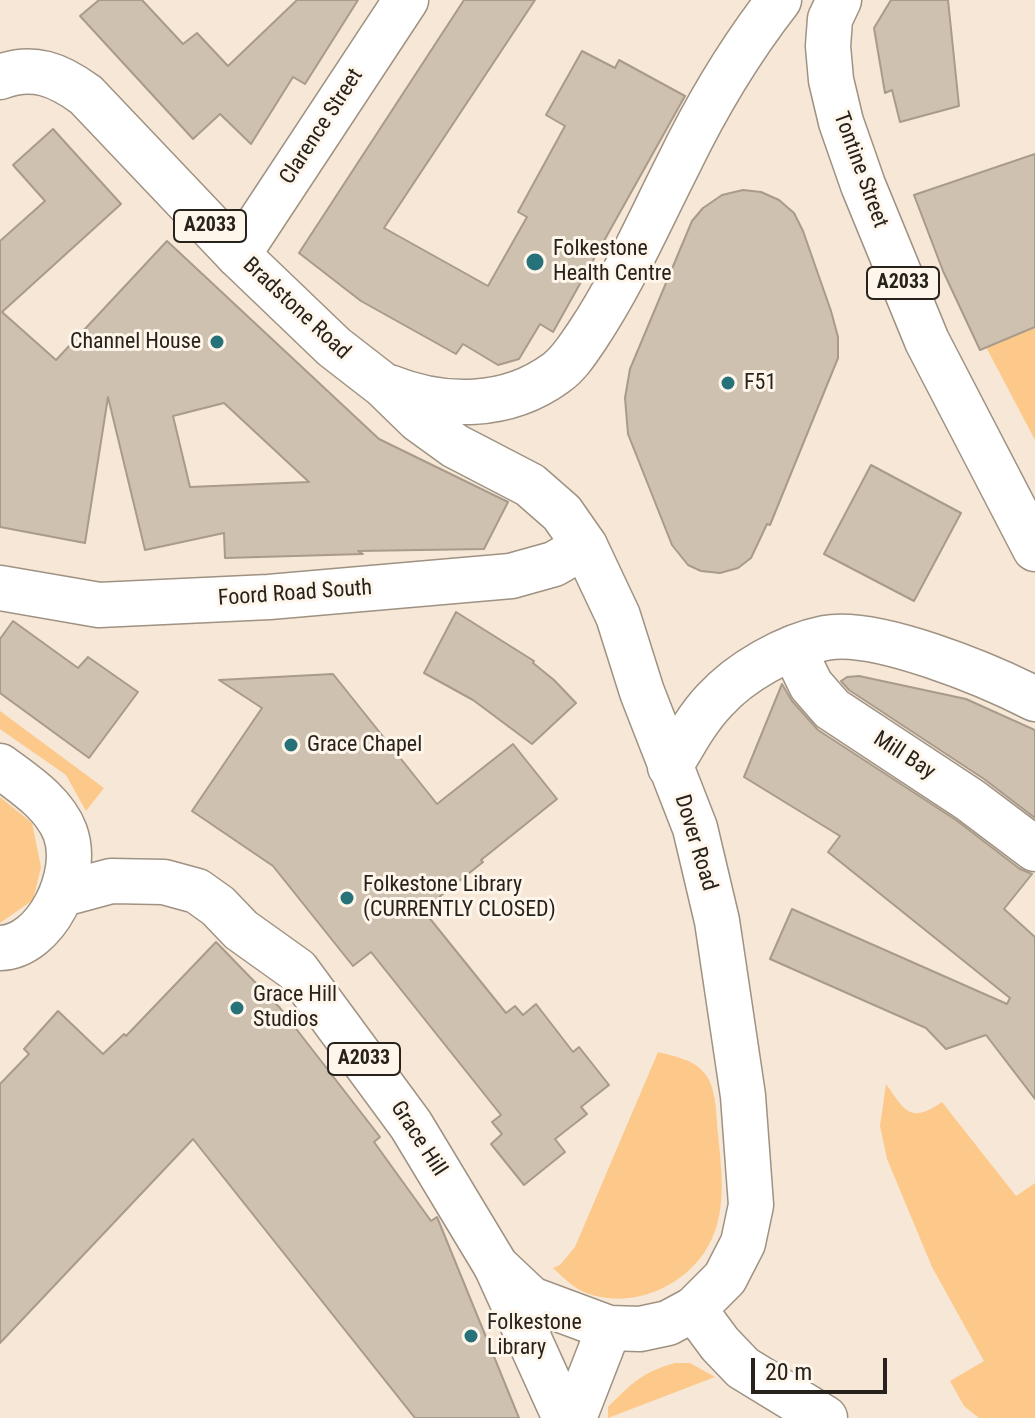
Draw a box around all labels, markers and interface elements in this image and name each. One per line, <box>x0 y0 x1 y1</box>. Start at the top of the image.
street label: Clarence Street <box>275 64 369 190</box>
street label: Tontine Street <box>827 109 893 231</box>
road number: A2033 <box>174 210 246 242</box>
place label: Folkestone Health Centre <box>553 236 671 288</box>
marker: Folkestone Health Centre <box>524 251 546 273</box>
street label: Bradstone Road <box>237 253 355 365</box>
road number: A2033 <box>867 267 939 299</box>
place label: Channel House <box>70 329 201 355</box>
marker: Channel House <box>208 333 226 351</box>
place label: F51 <box>744 370 776 396</box>
marker: F51 <box>719 374 737 392</box>
street label: Foord Road South <box>217 575 373 613</box>
street label: Mill Bay <box>868 726 940 786</box>
place label: Grace Chapel <box>307 732 422 758</box>
marker: Grace Chapel <box>282 736 300 754</box>
street label: Dover Road <box>668 792 722 894</box>
place label: Folkestone Library (CURRENTLY CLOSED) <box>363 872 556 924</box>
marker: Folkestone Library (CURRENTLY CLOSED) <box>338 889 356 907</box>
place label: Grace Hill Studios <box>253 982 337 1034</box>
marker: Grace Hill Studios <box>228 999 246 1017</box>
road number: A2033 <box>328 1043 400 1075</box>
street label: Grace Hill <box>384 1097 452 1181</box>
place label: Folkestone Library <box>487 1310 582 1362</box>
marker: Folkestone Library <box>462 1327 480 1345</box>
scale bar <box>755 1342 891 1392</box>
text: 20 m <box>765 1358 812 1386</box>

